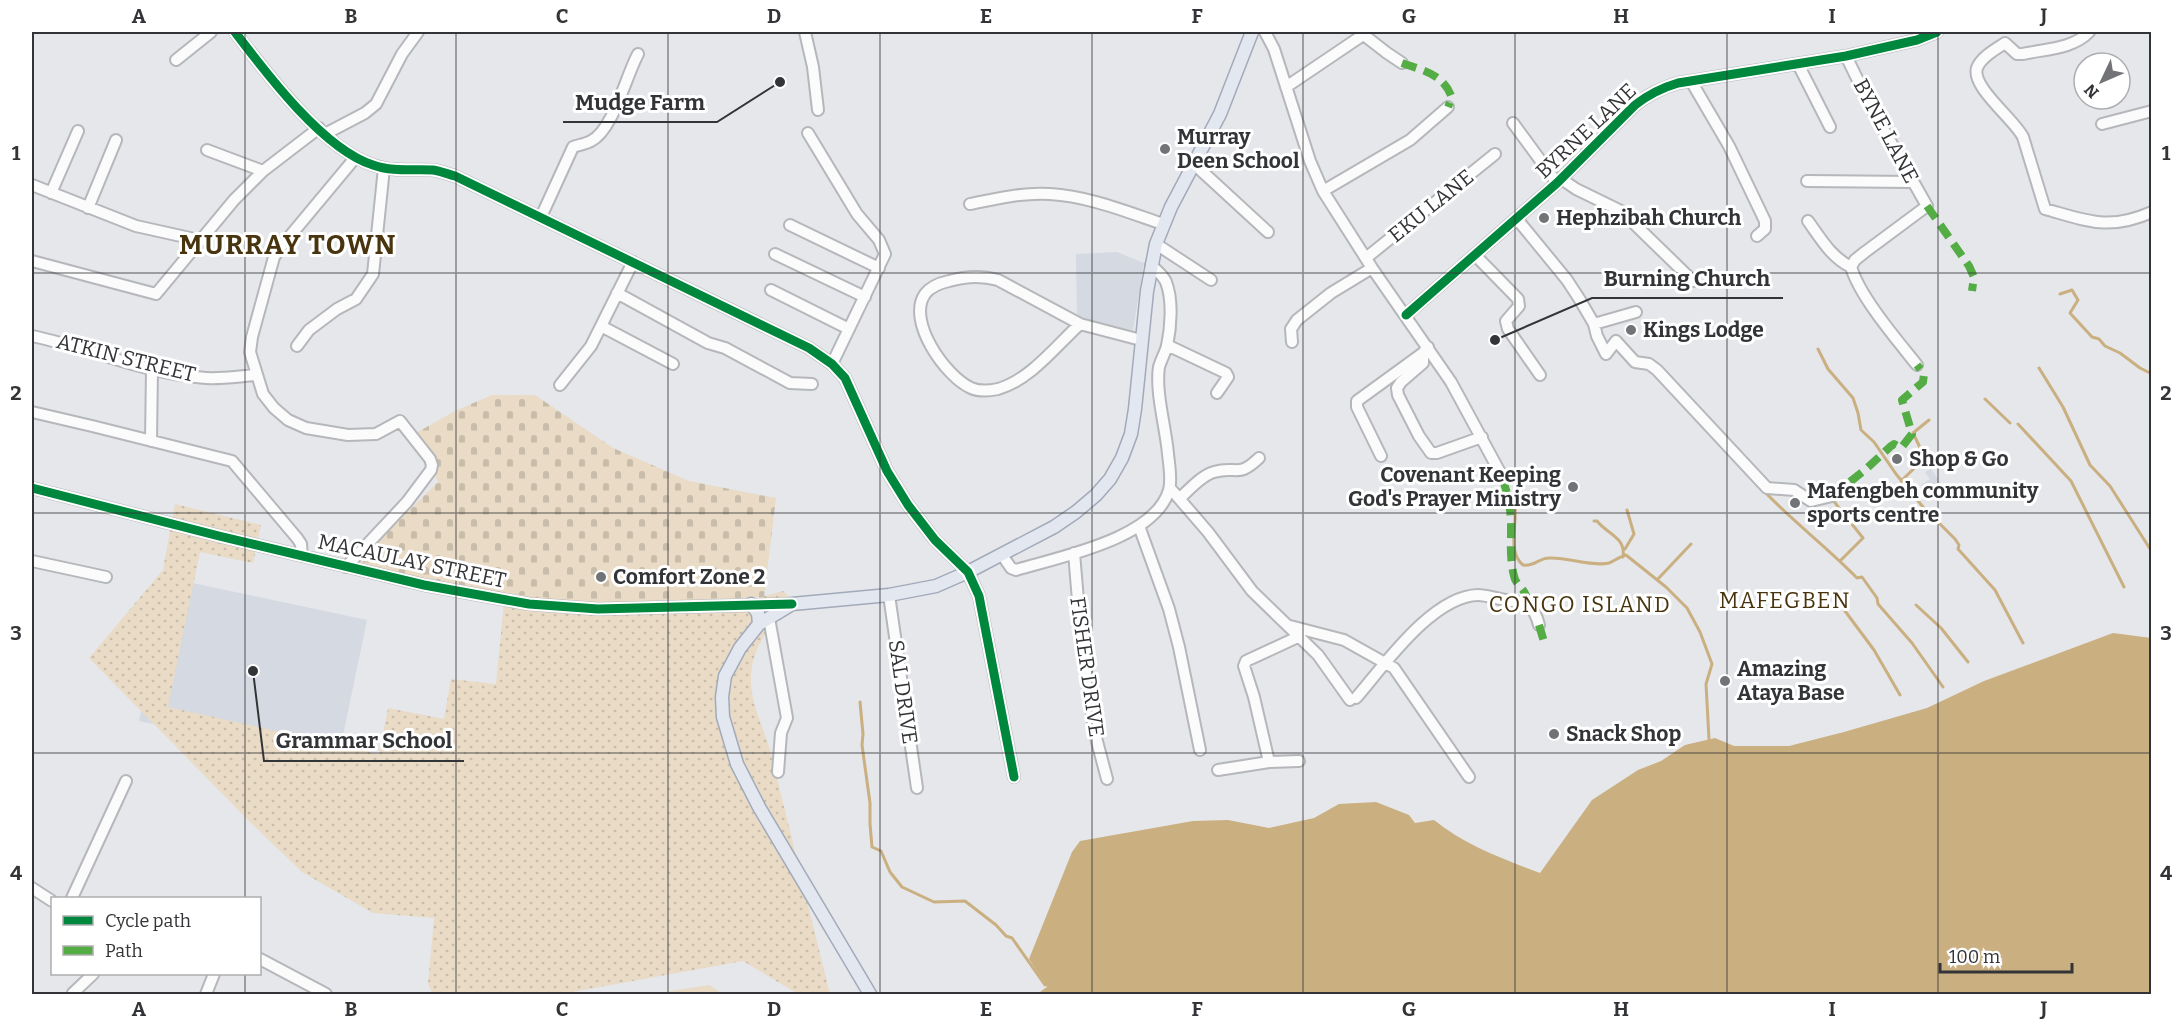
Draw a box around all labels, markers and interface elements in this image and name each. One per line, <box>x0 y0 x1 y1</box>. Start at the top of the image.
text: A <box>132 4 147 28</box>
text: B <box>345 4 358 28</box>
text: C <box>556 4 568 28</box>
text: D <box>767 4 781 28</box>
text: E <box>980 4 992 28</box>
text: F <box>1191 4 1203 28</box>
text: G <box>1402 4 1416 28</box>
text: H <box>1613 4 1629 28</box>
text: I <box>1828 4 1836 28</box>
text: J <box>2040 4 2048 28</box>
north arrow <box>2072 51 2132 111</box>
street label: BYNE LANE <box>1848 74 1924 188</box>
street label: BYRNE LANE <box>1530 78 1642 184</box>
text: N <box>2080 80 2103 102</box>
callout: Mudge Farm <box>563 82 717 122</box>
text: Mudge Farm <box>575 89 705 116</box>
place label: Murray Deen School <box>1177 124 1300 174</box>
text: 1 <box>12 141 21 165</box>
text: 1 <box>2162 141 2171 165</box>
marker: Murray Deen School <box>1158 142 1172 156</box>
street label: EKU LANE <box>1383 164 1479 248</box>
place label: Hephzibah Church <box>1556 205 1742 231</box>
marker: Hephzibah Church <box>1537 211 1551 225</box>
district label: MURRAY TOWN <box>179 229 397 261</box>
callout: Burning Church <box>1592 258 1783 298</box>
text: Burning Church <box>1604 265 1770 292</box>
place label: Kings Lodge <box>1643 317 1764 343</box>
marker: Kings Lodge <box>1624 323 1638 337</box>
street label: ATKIN STREET <box>54 328 198 388</box>
text: 2 <box>10 381 22 405</box>
text: 2 <box>2160 381 2172 405</box>
place label: Shop & Go <box>1909 446 2009 472</box>
marker: Shop & Go <box>1890 452 1904 466</box>
place label: Covenant Keeping God's Prayer Ministry <box>1348 462 1561 512</box>
place label: Mafengbeh community sports centre <box>1807 478 2039 528</box>
marker: Covenant Keeping God's Prayer Ministry <box>1566 480 1580 494</box>
marker: Mafengbeh community sports centre <box>1788 496 1802 510</box>
street label: MACAULAY STREET <box>316 528 508 594</box>
place label: Comfort Zone 2 <box>613 564 766 590</box>
marker: Comfort Zone 2 <box>594 570 608 584</box>
district label: MAFEGBEN <box>1719 587 1851 614</box>
district label: CONGO ISLAND <box>1489 591 1671 618</box>
street label: FISHER DRIVE <box>1064 595 1110 739</box>
text: 3 <box>10 621 22 645</box>
text: 3 <box>2160 621 2172 645</box>
street label: SAL DRIVE <box>883 638 923 746</box>
place label: Amazing Ataya Base <box>1737 656 1845 706</box>
marker: Amazing Ataya Base <box>1718 674 1732 688</box>
callout: Grammar School <box>264 721 464 761</box>
place label: Snack Shop <box>1566 721 1681 747</box>
text: Grammar School <box>276 727 453 754</box>
marker: Snack Shop <box>1547 727 1561 741</box>
text: 4 <box>10 861 22 885</box>
text: 4 <box>2160 861 2172 885</box>
legend <box>51 897 261 975</box>
text: Cycle path <box>105 910 191 932</box>
scale bar <box>1940 936 2072 974</box>
text: Path <box>105 940 143 962</box>
text: 100 m <box>1949 946 2000 968</box>
text: A <box>132 997 147 1021</box>
text: B <box>345 997 358 1021</box>
text: C <box>556 997 568 1021</box>
text: D <box>767 997 781 1021</box>
text: E <box>980 997 992 1021</box>
text: F <box>1191 997 1203 1021</box>
text: G <box>1402 997 1416 1021</box>
text: H <box>1613 997 1629 1021</box>
text: I <box>1828 997 1836 1021</box>
text: J <box>2040 997 2048 1021</box>

